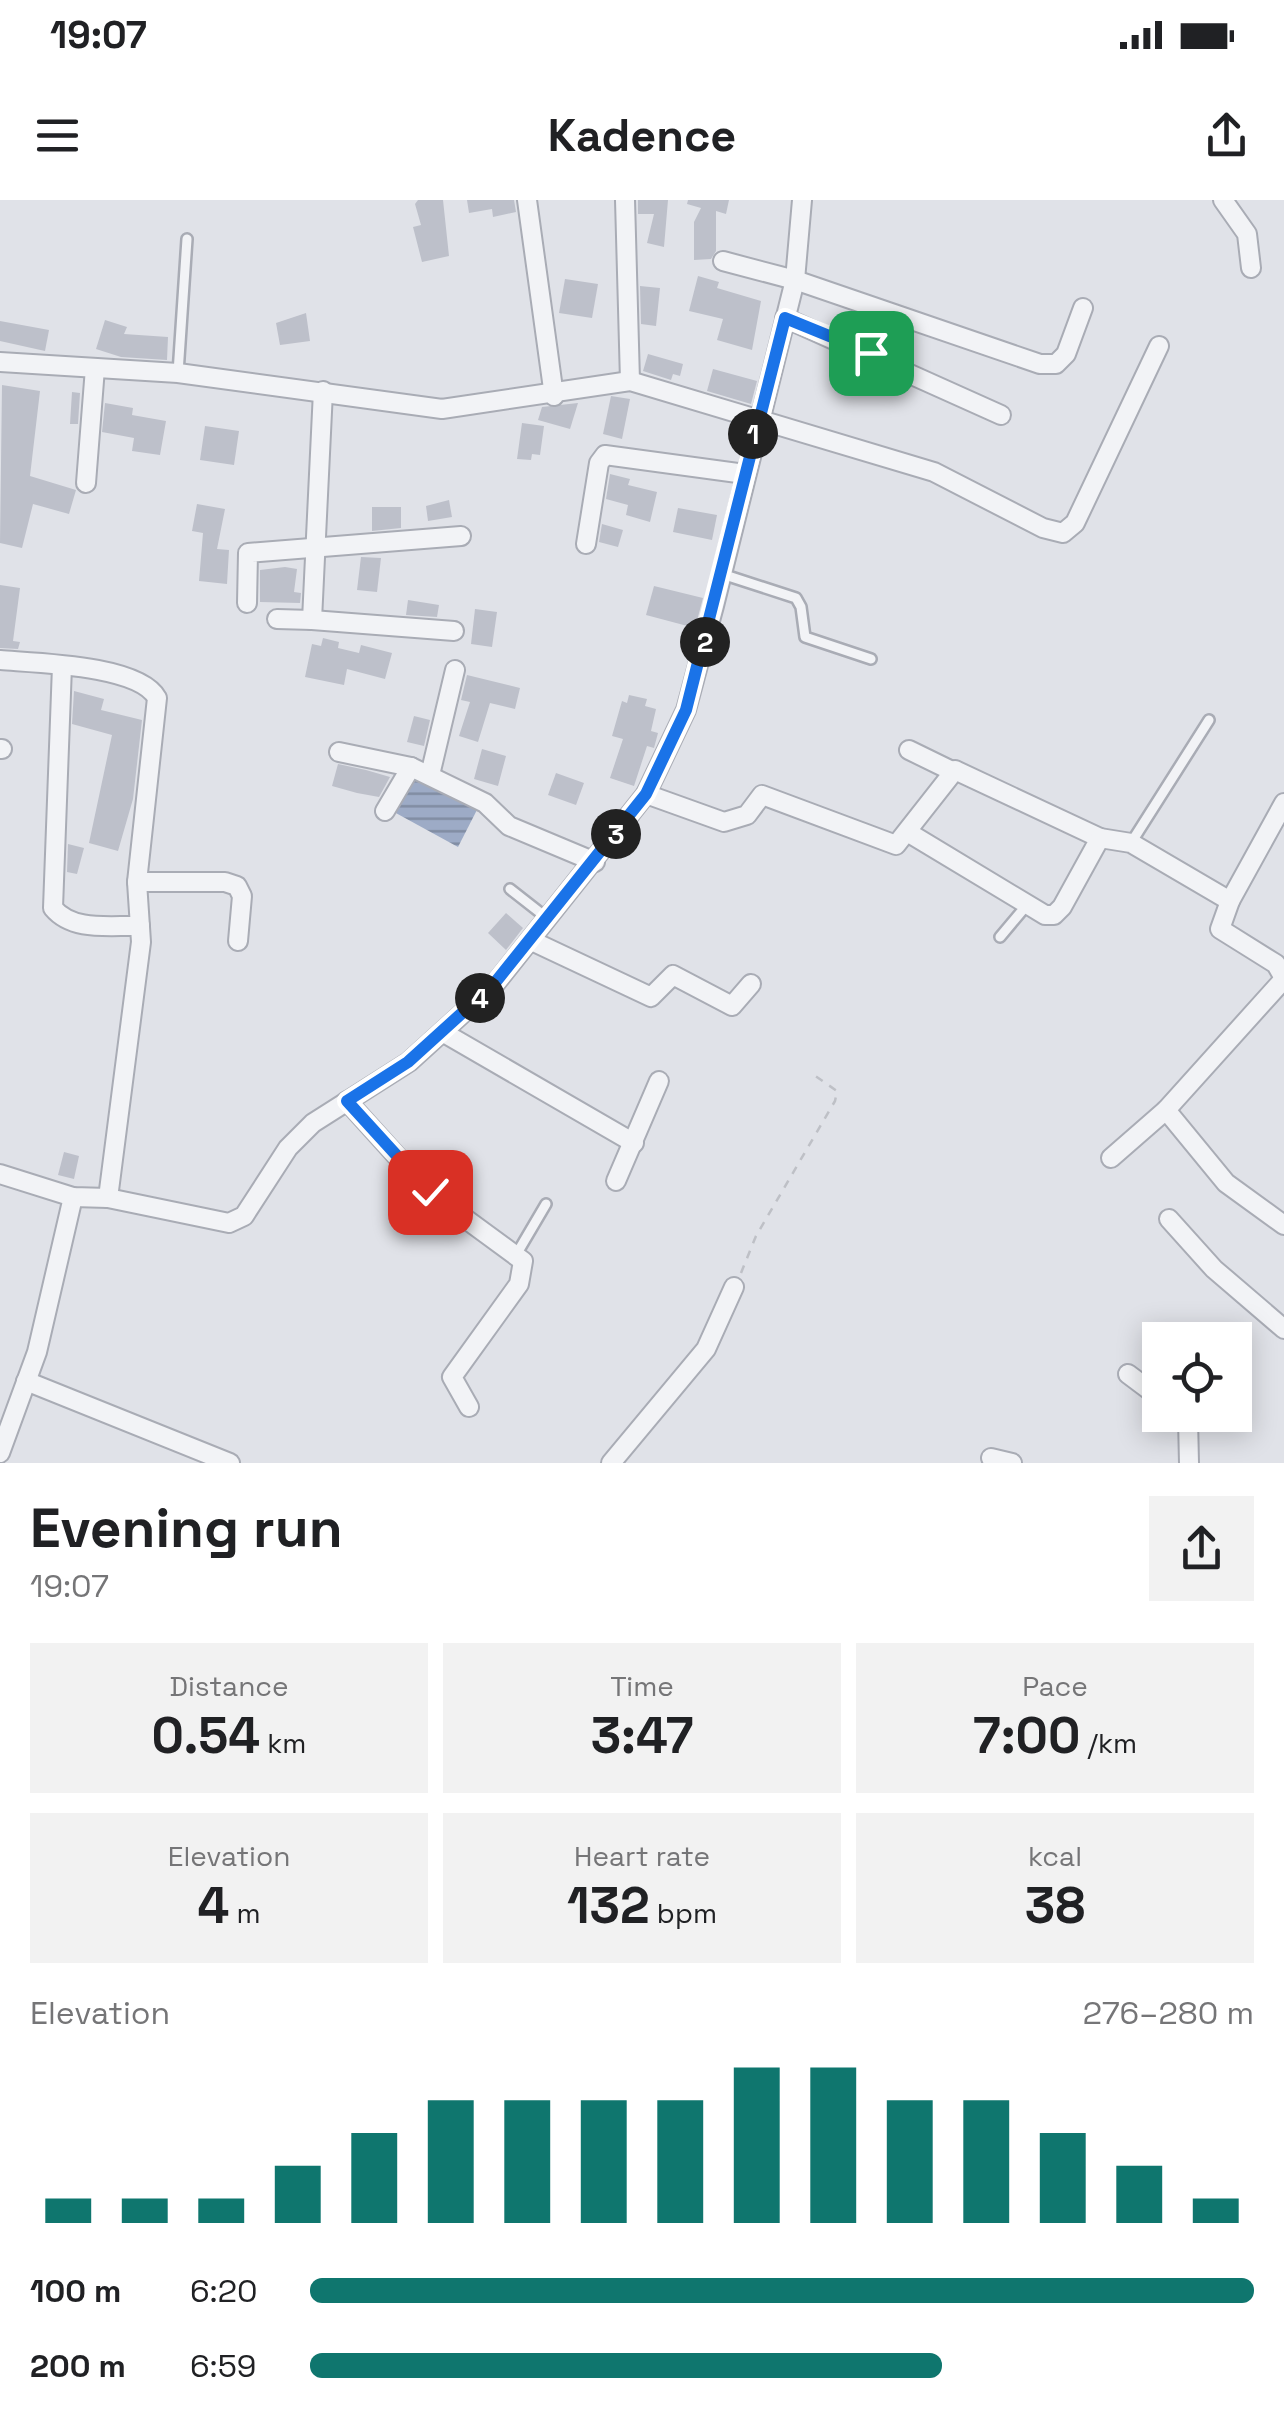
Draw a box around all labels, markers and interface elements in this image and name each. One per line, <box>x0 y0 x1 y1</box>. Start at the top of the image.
text: 19:07 <box>50 11 147 59</box>
text: Kadence <box>548 107 736 164</box>
icon: menu <box>30 108 85 163</box>
icon: share <box>1199 108 1254 163</box>
pin <box>829 311 914 396</box>
icon: arrive <box>844 326 899 381</box>
pin: 1 <box>728 409 778 459</box>
text: 1 <box>747 416 759 452</box>
pin: 2 <box>680 617 730 667</box>
text: 2 <box>697 624 713 660</box>
pin: 3 <box>591 809 641 859</box>
text: 3 <box>607 816 625 852</box>
pin: 4 <box>455 973 505 1023</box>
text: 4 <box>471 980 489 1016</box>
pin <box>388 1150 473 1235</box>
icon: check <box>403 1165 458 1220</box>
map controls <box>1142 1322 1252 1432</box>
button: locate <box>1142 1322 1252 1432</box>
text: Evening run <box>30 1493 343 1563</box>
button: share <box>1149 1496 1254 1601</box>
text: 19:07 <box>30 1566 109 1606</box>
text: Distance <box>169 1668 289 1704</box>
text: Time <box>610 1668 674 1704</box>
text: Pace <box>1022 1668 1088 1704</box>
text: 0.54 <box>152 1704 260 1768</box>
text: 3:47 <box>591 1704 693 1768</box>
text: 7:00 <box>973 1704 1080 1768</box>
text: km <box>260 1725 306 1761</box>
text: /km <box>1080 1725 1137 1761</box>
text: Elevation <box>168 1838 290 1874</box>
text: Heart rate <box>574 1838 710 1874</box>
text: kcal <box>1028 1838 1082 1874</box>
text: 4 <box>197 1874 229 1938</box>
text: 132 <box>567 1874 650 1938</box>
text: 38 <box>1025 1874 1085 1938</box>
text: m <box>229 1895 261 1931</box>
text: bpm <box>650 1895 717 1931</box>
text: Elevation <box>30 1993 170 2033</box>
text: 276–280 m <box>1083 1993 1254 2033</box>
text: 100 m <box>30 2271 121 2311</box>
text: 6:20 <box>190 2271 258 2311</box>
text: 200 m <box>30 2346 126 2386</box>
text: 6:59 <box>190 2346 256 2386</box>

